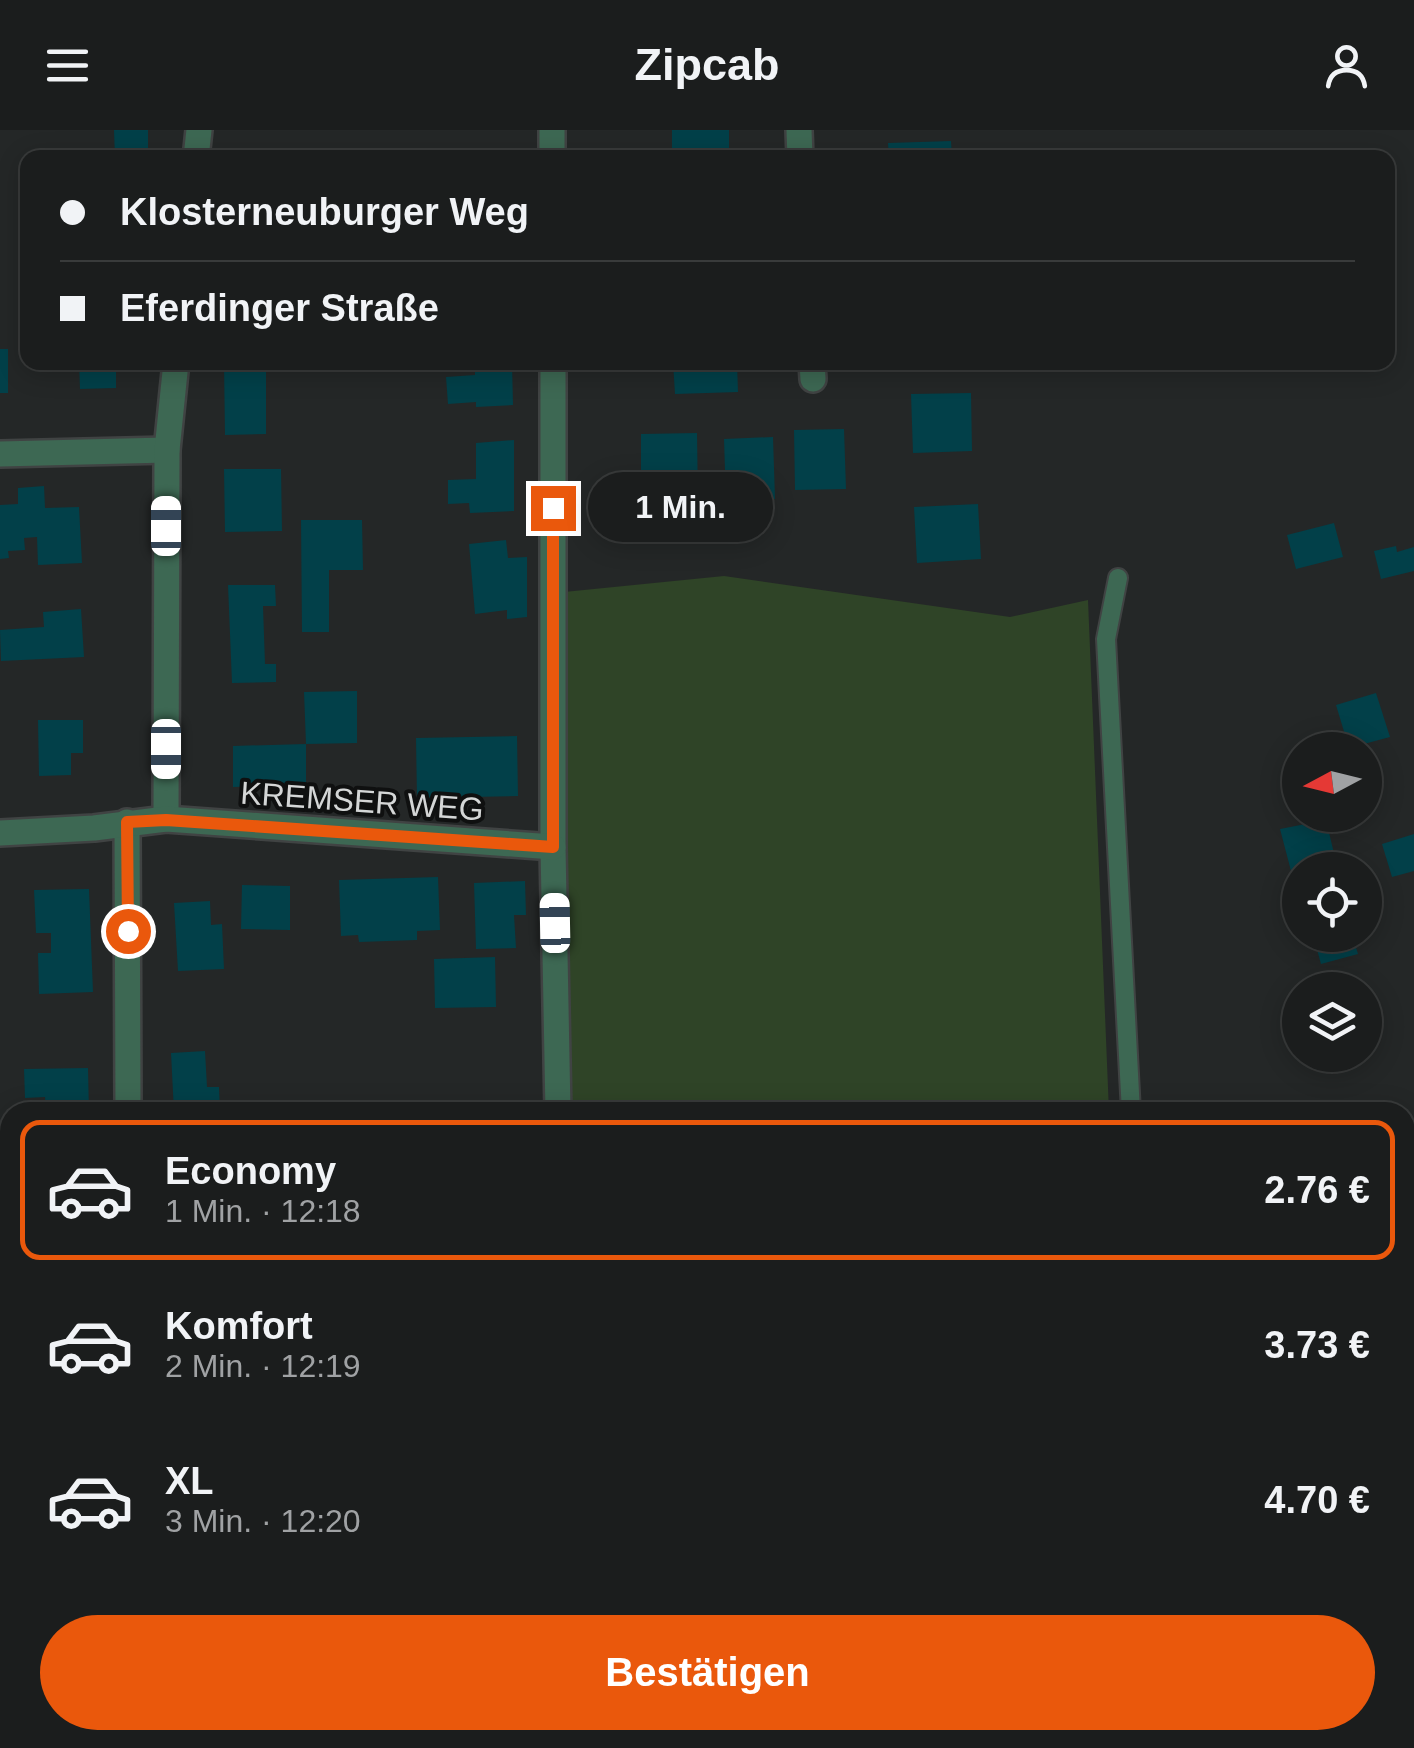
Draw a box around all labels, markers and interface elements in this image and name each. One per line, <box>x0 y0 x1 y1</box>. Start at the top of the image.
icon: menu <box>40 38 95 93</box>
icon: person <box>1319 38 1374 93</box>
text: Zipcab <box>634 39 780 90</box>
text: Klosterneuburger Weg <box>120 191 529 233</box>
text: Eferdinger Straße <box>120 287 439 329</box>
callout: 1 Min. <box>588 473 773 543</box>
route end <box>531 486 576 531</box>
text: 1 Min. <box>635 489 726 525</box>
car <box>151 496 181 556</box>
car <box>151 719 181 779</box>
north arrow <box>1282 732 1382 832</box>
map controls <box>1282 732 1382 1072</box>
street label: KREMSER WEG <box>239 775 485 827</box>
button: locate <box>1282 852 1382 952</box>
car <box>539 893 571 953</box>
route start <box>106 909 151 954</box>
button: layers <box>1282 972 1382 1072</box>
icon: car <box>45 1145 135 1235</box>
text: Economy <box>165 1150 336 1192</box>
text: 2.76 € <box>1264 1169 1370 1211</box>
text: 1 Min. · 12:18 <box>165 1193 361 1229</box>
icon: car <box>45 1300 135 1390</box>
text: Komfort <box>165 1305 313 1347</box>
text: 3.73 € <box>1264 1324 1370 1366</box>
text: 2 Min. · 12:19 <box>165 1348 361 1384</box>
icon: car <box>45 1455 135 1545</box>
text: XL <box>165 1460 214 1502</box>
text: 4.70 € <box>1264 1479 1370 1521</box>
text: 3 Min. · 12:20 <box>165 1503 361 1539</box>
button: Bestätigen <box>40 1615 1375 1730</box>

